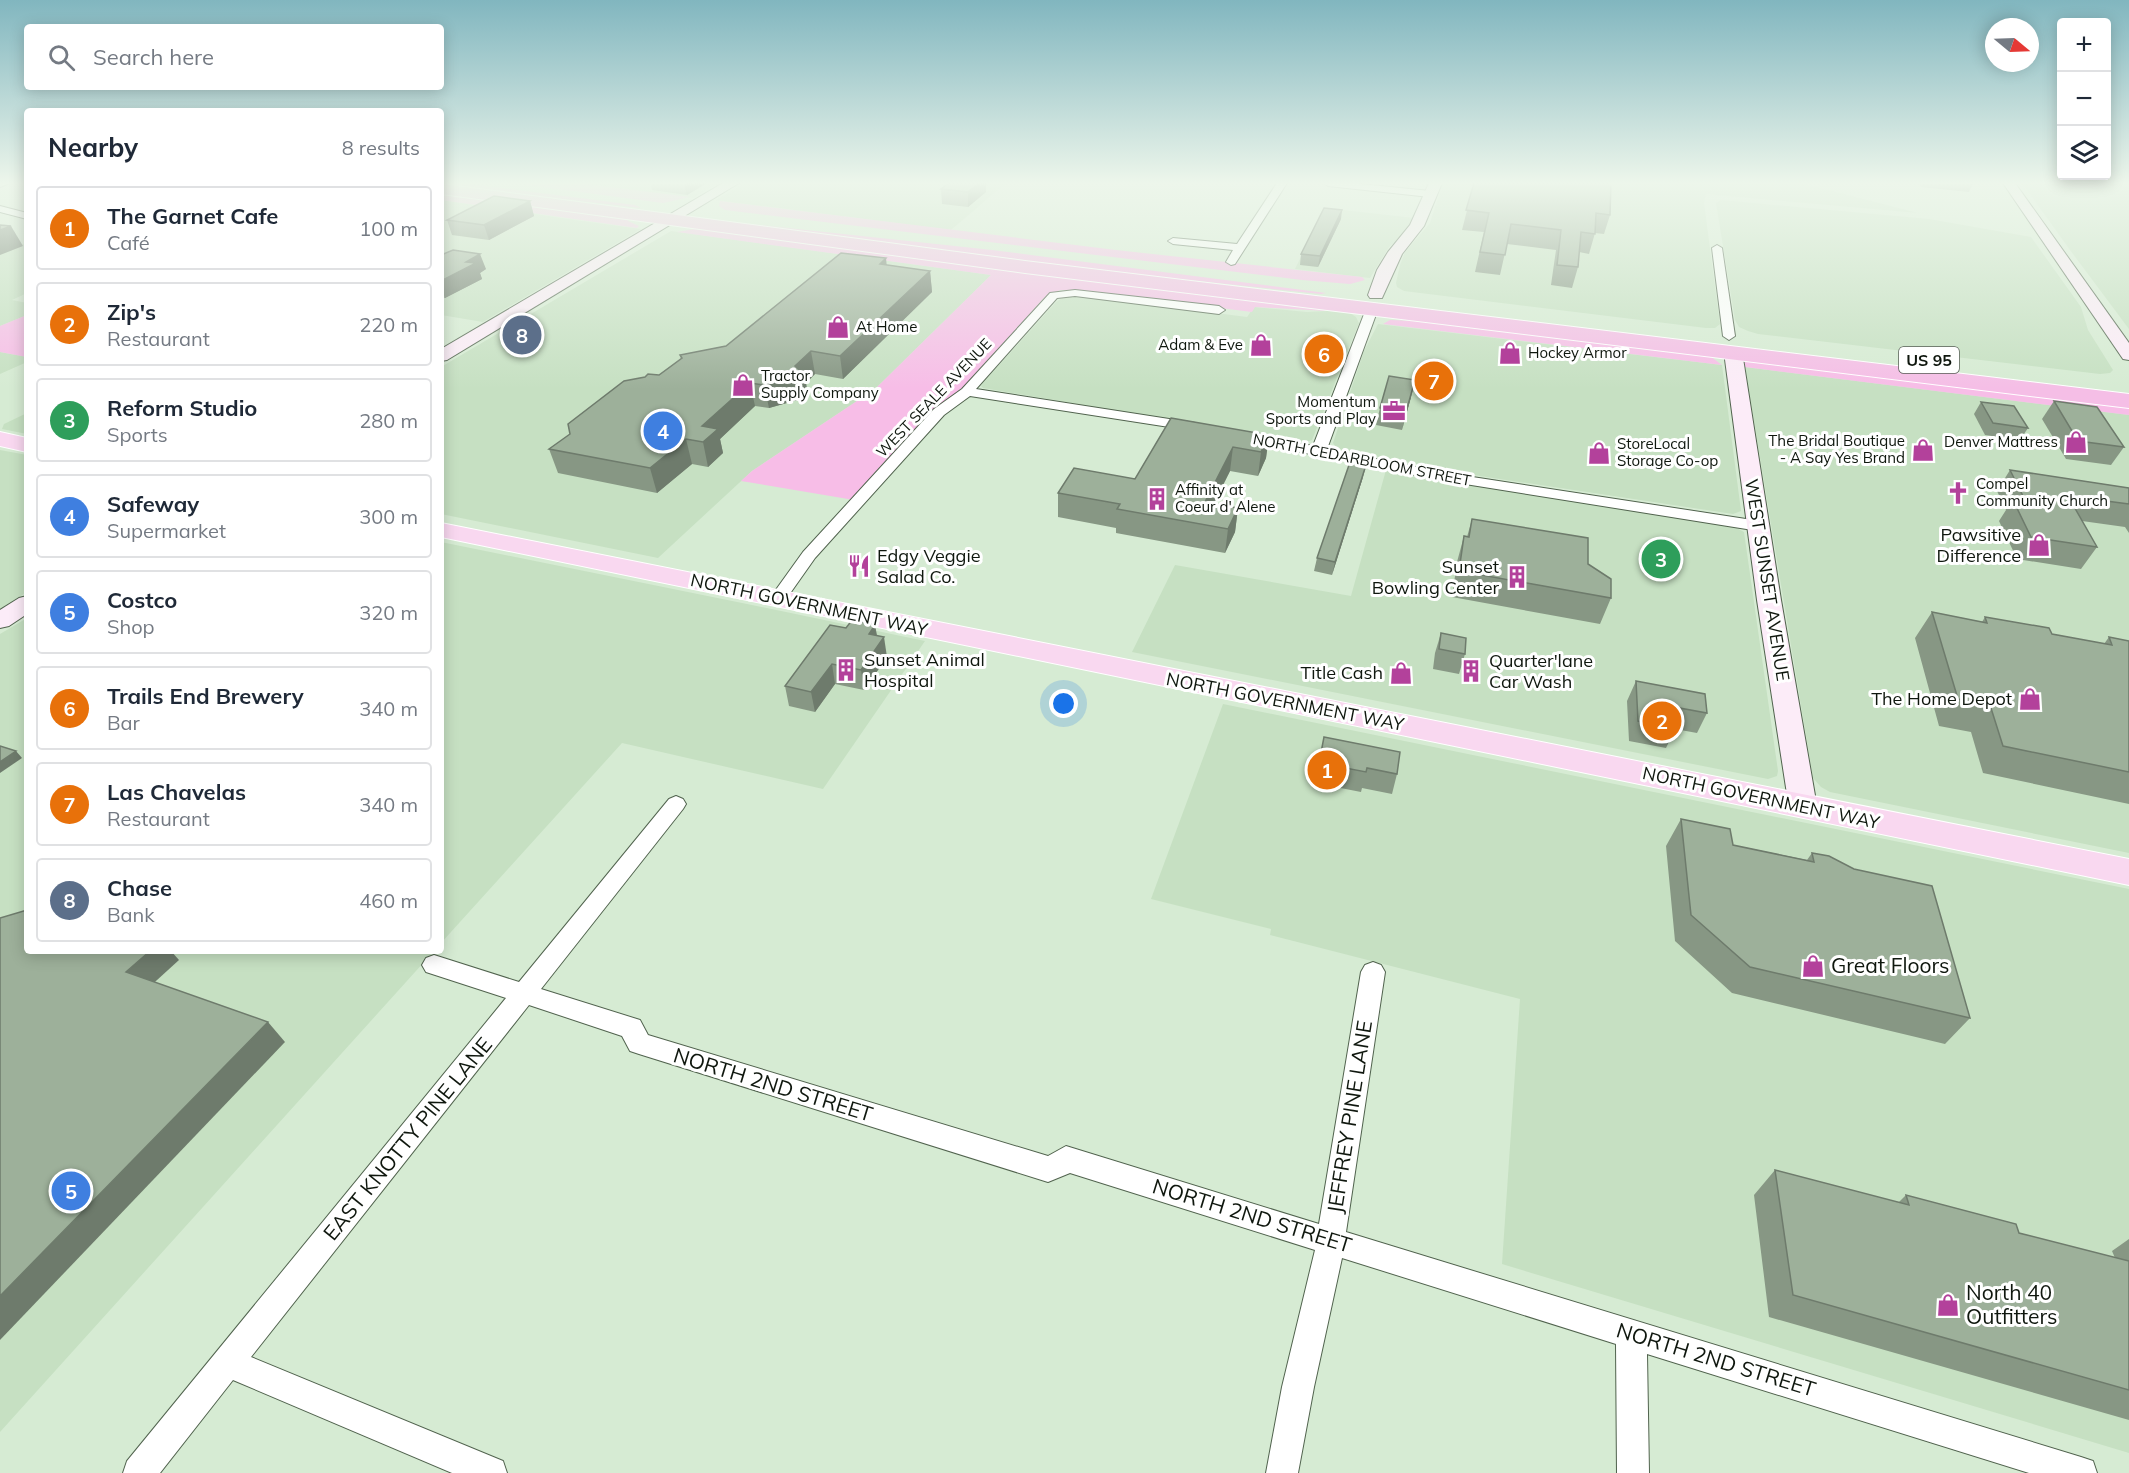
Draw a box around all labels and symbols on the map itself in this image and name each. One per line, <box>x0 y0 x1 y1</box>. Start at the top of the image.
north arrow <box>1985 18 2039 72</box>
pin: 8 <box>502 312 542 358</box>
shop icon: At Home <box>825 314 851 340</box>
place label: At Home <box>856 317 917 336</box>
shop icon: Adam & Eve <box>1248 332 1274 358</box>
pin: 6 <box>1304 332 1344 376</box>
street label: WEST SEALE AVENUE <box>872 334 995 461</box>
place label: Adam & Eve <box>1158 335 1243 354</box>
shop icon: Hockey Armor <box>1497 340 1523 366</box>
place label: Hockey Armor <box>1528 343 1627 362</box>
road number: US 95 <box>1899 347 1959 373</box>
pin: 7 <box>1414 358 1454 404</box>
place label: Tractor Supply Company <box>761 366 879 402</box>
shop icon: Tractor Supply Company <box>730 372 756 398</box>
place label: Momentum Sports and Play <box>1266 392 1376 428</box>
office icon: Momentum Sports and Play <box>1381 398 1407 424</box>
pin: 4 <box>644 408 682 454</box>
street label: NORTH CEDARBLOOM STREET <box>1251 429 1473 490</box>
shop icon: Denver Mattress <box>2063 429 2089 455</box>
place label: The Bridal Boutique - A Say Yes Brand <box>1768 431 1905 467</box>
place label: Denver Mattress <box>1944 432 2058 451</box>
place label: StoreLocal Storage Co-op <box>1617 434 1718 470</box>
shop icon: The Bridal Boutique - A Say Yes Brand <box>1910 437 1936 463</box>
shop icon: StoreLocal Storage Co-op <box>1586 440 1612 466</box>
place label: Compel Community Church <box>1976 474 2108 510</box>
street label: WEST SUNSET AVENUE <box>1740 477 1795 683</box>
place label: Affinity at Coeur d' Alene <box>1175 480 1275 516</box>
church icon: Compel Community Church <box>1945 480 1971 506</box>
building icon: Affinity at Coeur d' Alene <box>1144 486 1170 512</box>
place label: Pawsitive Difference <box>1937 523 2021 567</box>
shop icon: Pawsitive Difference <box>2026 532 2052 558</box>
pin: 3 <box>1642 536 1680 582</box>
place label: Edgy Veggie Salad Co. <box>877 544 981 588</box>
restaurant icon: Edgy Veggie Salad Co. <box>846 553 872 579</box>
place label: Sunset Bowling Center <box>1372 555 1499 599</box>
building icon: Sunset Bowling Center <box>1504 564 1530 590</box>
street label: NORTH GOVERNMENT WAY <box>689 568 931 641</box>
place label: Sunset Animal Hospital <box>864 648 985 692</box>
place label: Quarter'lane Car Wash <box>1489 649 1593 693</box>
building icon: Sunset Animal Hospital <box>833 657 859 683</box>
building icon: Quarter'lane Car Wash <box>1458 658 1484 684</box>
shop icon: Title Cash <box>1388 660 1414 686</box>
place label: Title Cash <box>1300 661 1383 684</box>
street label: NORTH GOVERNMENT WAY <box>1164 667 1407 736</box>
shop icon: The Home Depot <box>2017 686 2043 712</box>
place label: The Home Depot <box>1871 687 2012 710</box>
your location <box>1049 689 1078 718</box>
pin: 2 <box>1642 698 1682 744</box>
pin: 1 <box>1308 748 1346 792</box>
street label: NORTH GOVERNMENT WAY <box>1641 761 1883 834</box>
place label: Great Floors <box>1831 952 1949 978</box>
shop icon: Great Floors <box>1800 953 1826 979</box>
street label: JEFFREY PINE LANE <box>1321 1019 1377 1215</box>
street label: EAST KNOTTY PINE LANE <box>317 1032 497 1245</box>
street label: NORTH 2ND STREET <box>671 1041 876 1127</box>
pin: 5 <box>52 1168 90 1214</box>
street label: NORTH 2ND STREET <box>1150 1172 1355 1258</box>
place label: North 40 Outfitters <box>1966 1279 2057 1329</box>
shop icon: North 40 Outfitters <box>1935 1292 1961 1318</box>
street label: NORTH 2ND STREET <box>1614 1316 1819 1402</box>

